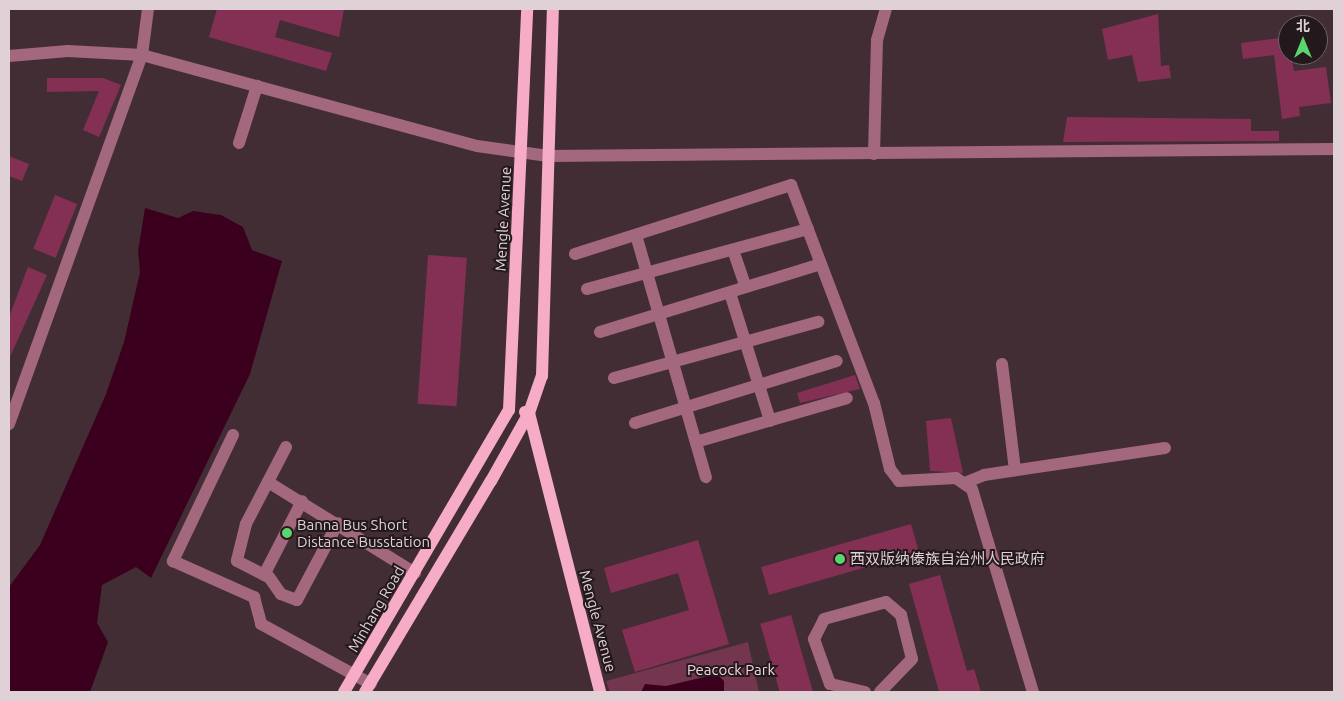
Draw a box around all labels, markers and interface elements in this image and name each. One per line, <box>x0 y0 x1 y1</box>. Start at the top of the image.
north arrow <box>1278 15 1328 65</box>
text: 北 <box>1296 18 1310 34</box>
street label: Mengle Avenue <box>491 166 515 272</box>
place label: Banna Bus Short Distance Busstation <box>297 515 430 550</box>
marker: Banna Bus Short Distance Busstation <box>281 527 293 539</box>
place label: 西双版纳傣族自治州人民政府 <box>850 550 1045 568</box>
marker: 西双版纳傣族自治州人民政府 <box>834 553 846 565</box>
street label: Minhang Road <box>344 563 408 655</box>
street label: Mengle Avenue <box>576 568 620 674</box>
park label: Peacock Park <box>687 661 775 679</box>

